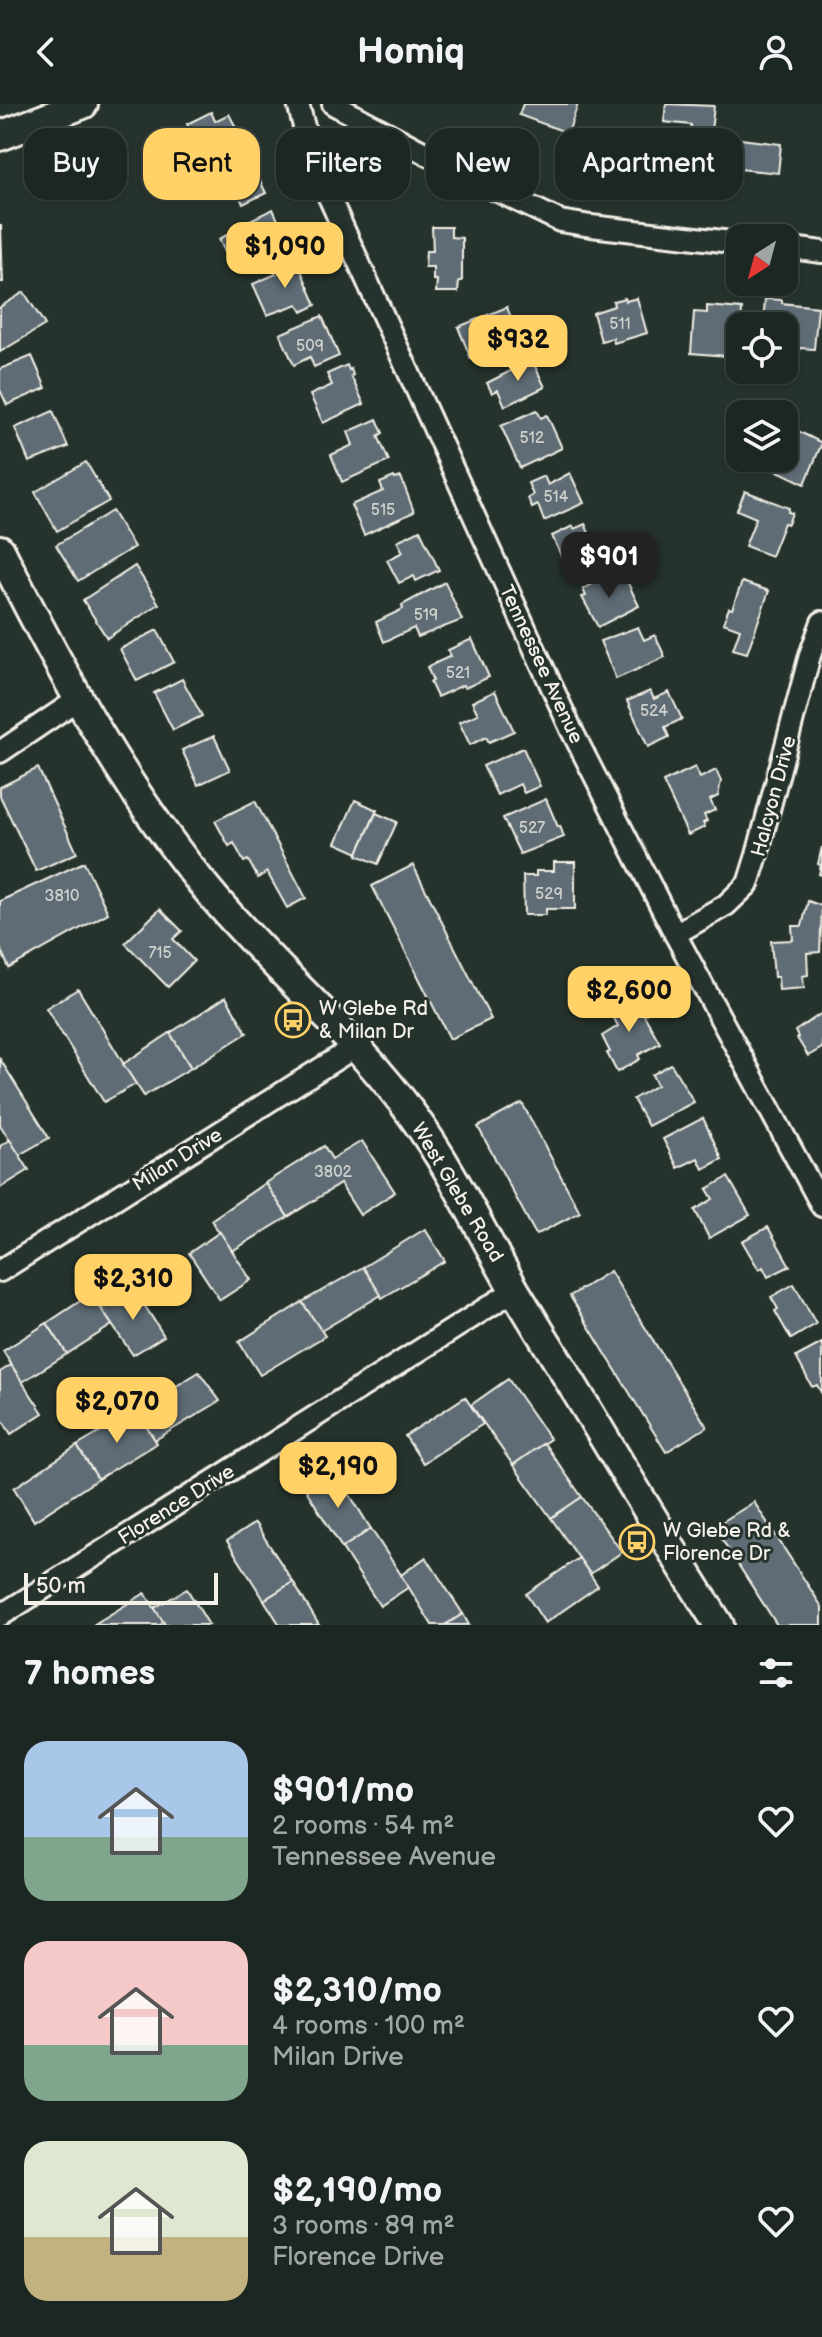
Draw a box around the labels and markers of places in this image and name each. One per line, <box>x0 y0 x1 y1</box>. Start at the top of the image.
pin: $1,090 <box>220 222 350 290</box>
pin: $932 <box>471 315 565 383</box>
pin: $901 <box>562 532 656 600</box>
pin: $2,600 <box>564 966 694 1034</box>
place label: W Glebe Rd & Milan Dr <box>319 997 428 1044</box>
bus stop icon: W Glebe Rd & Milan Dr <box>274 1001 312 1039</box>
pin: $2,310 <box>68 1254 198 1322</box>
pin: $2,070 <box>52 1377 182 1445</box>
pin: $2,190 <box>273 1442 403 1510</box>
place label: W Glebe Rd & Florence Dr <box>663 1519 791 1566</box>
bus stop icon: W Glebe Rd & Florence Dr <box>618 1523 656 1561</box>

